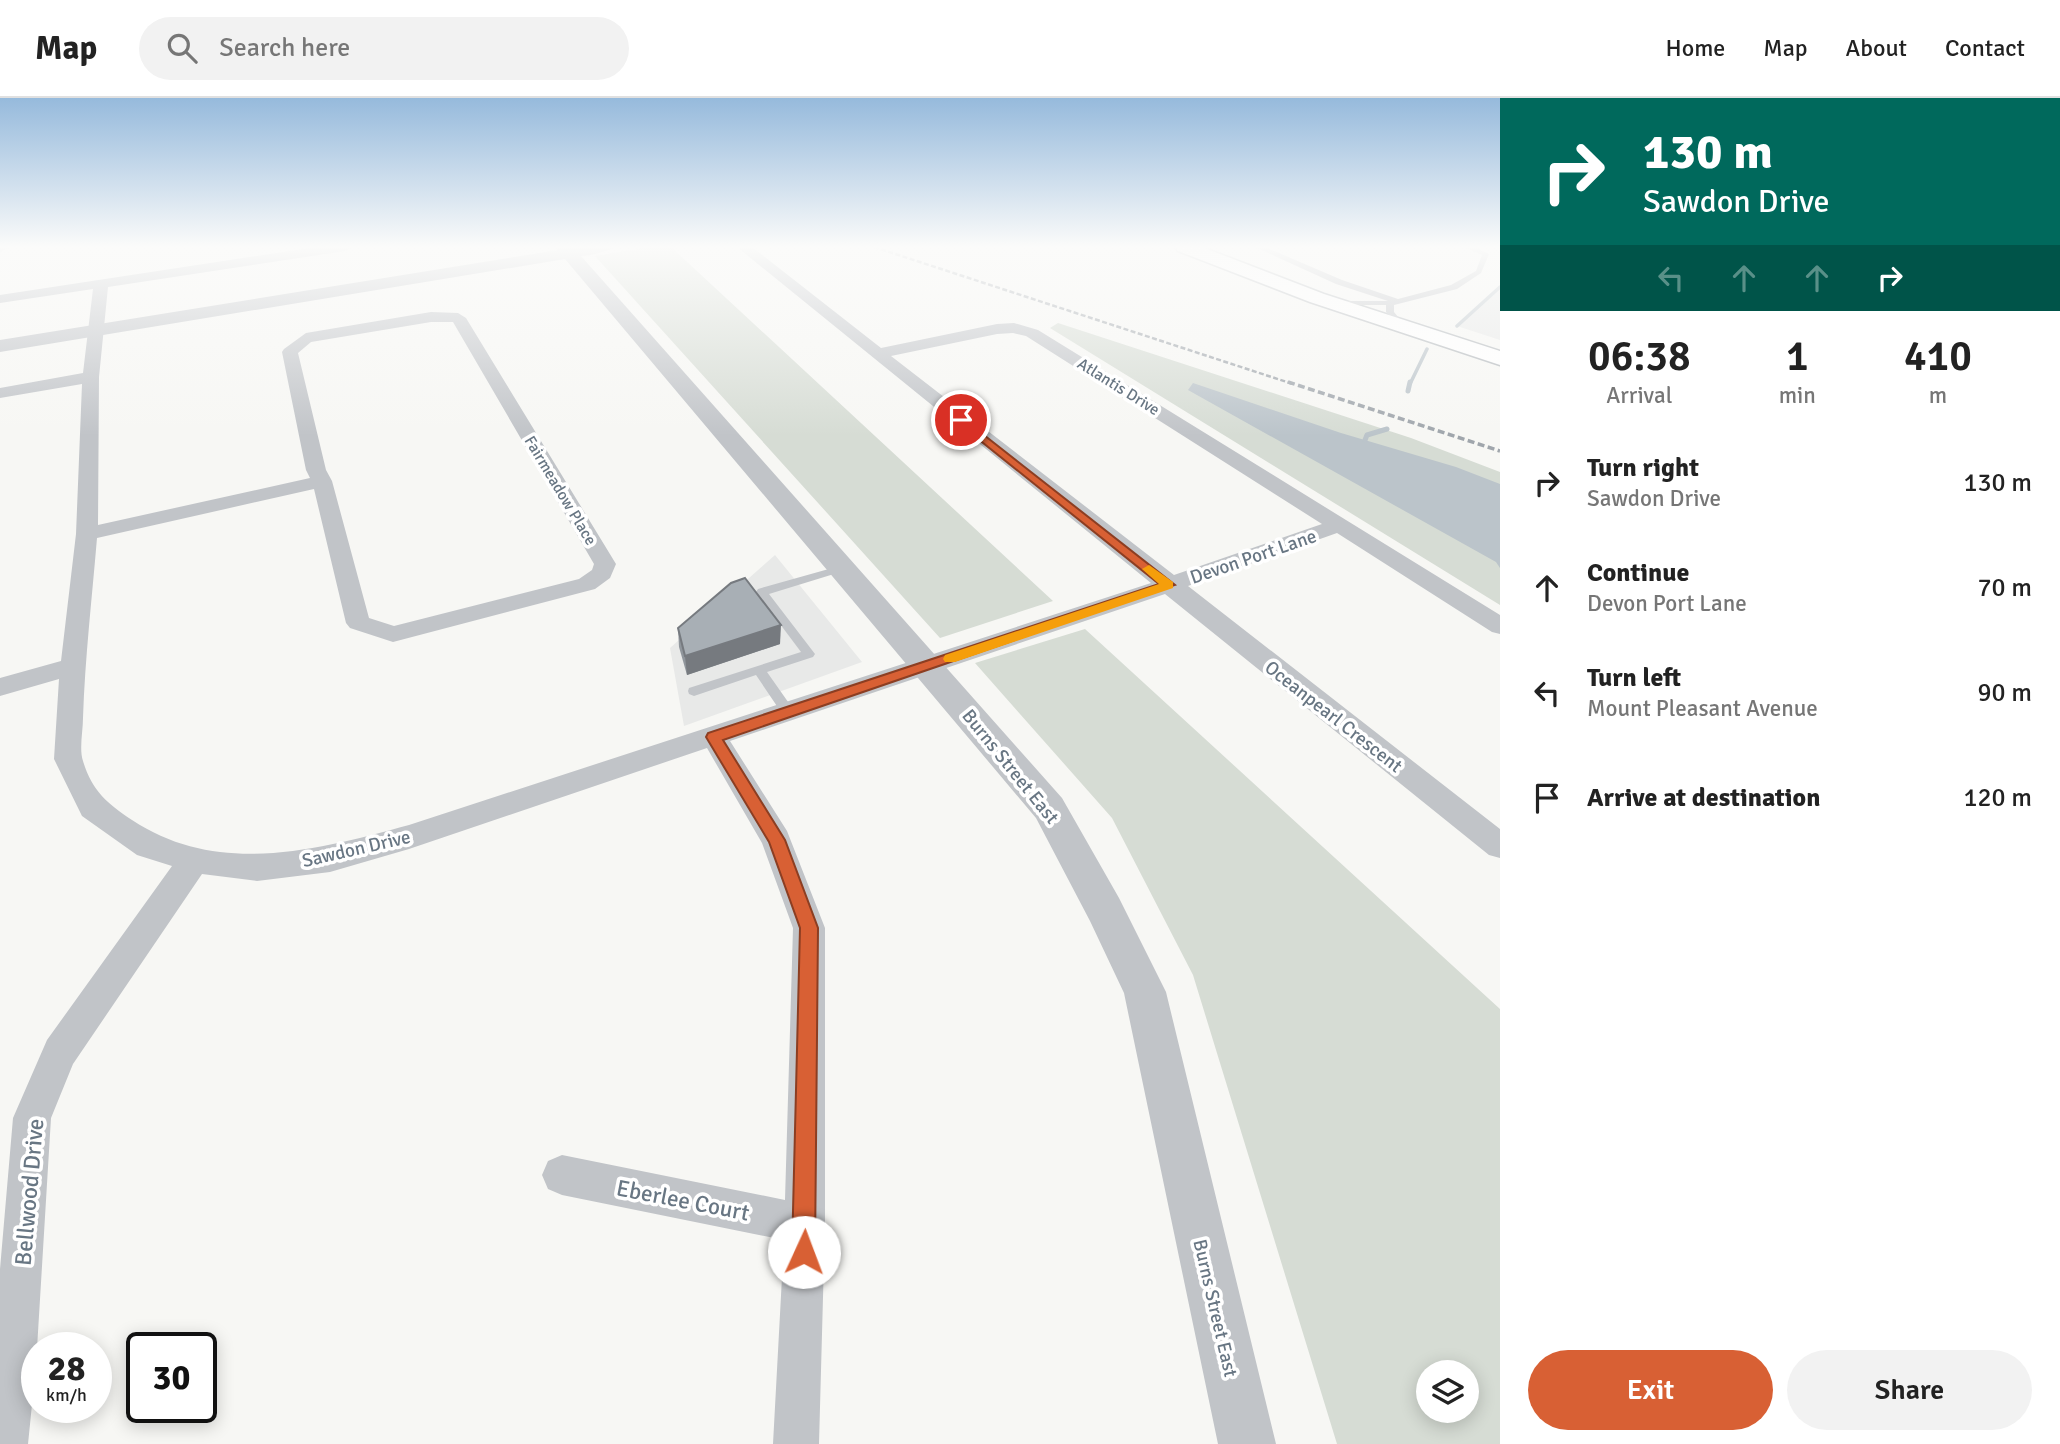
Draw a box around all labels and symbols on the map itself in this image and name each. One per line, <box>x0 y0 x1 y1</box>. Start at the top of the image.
street label: Atlantis Drive <box>1074 354 1163 420</box>
pin <box>931 390 991 450</box>
street label: Fairmeadow Place <box>520 432 601 549</box>
street label: Devon Port Lane <box>1187 524 1320 590</box>
street label: Oceanpearl Crescent <box>1260 656 1407 778</box>
street label: Burns Street East <box>957 704 1064 829</box>
street label: Sawdon Drive <box>300 825 413 873</box>
street label: Bellwood Drive <box>9 1117 50 1267</box>
street label: Eberlee Court <box>614 1173 752 1228</box>
position arrow <box>767 1215 841 1289</box>
street label: Burns Street East <box>1188 1237 1243 1380</box>
speed limit sign: 30 <box>126 1332 217 1423</box>

